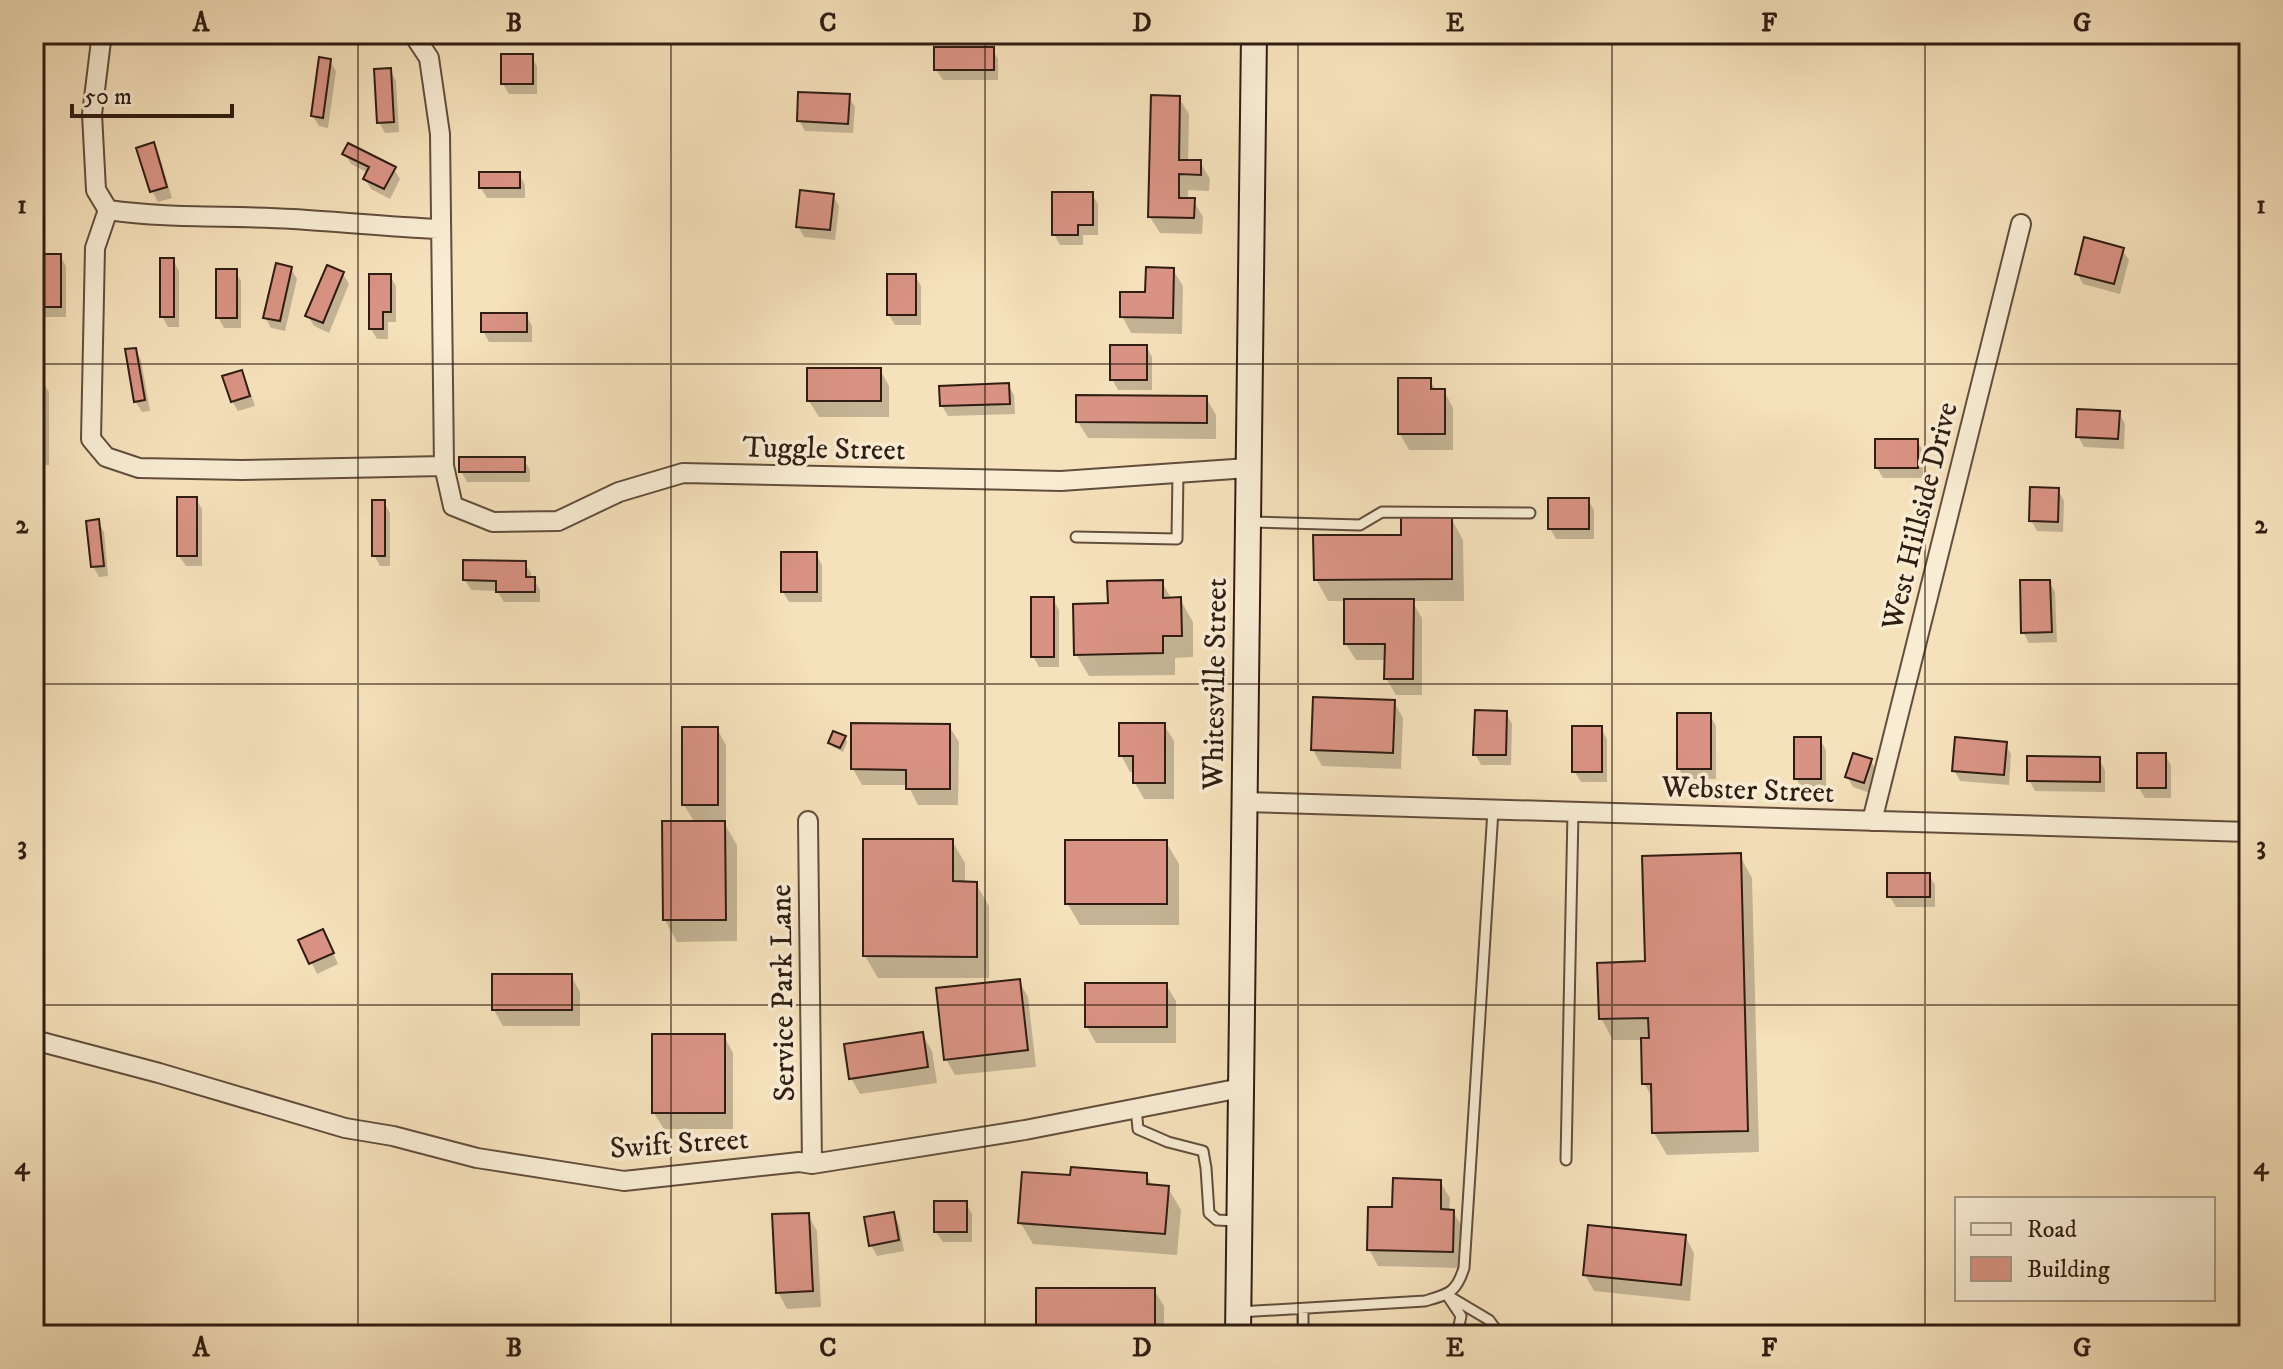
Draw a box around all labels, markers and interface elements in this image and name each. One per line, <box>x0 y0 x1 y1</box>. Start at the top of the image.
text: A <box>192 7 211 40</box>
text: B <box>506 7 522 40</box>
text: C <box>819 7 837 40</box>
text: D <box>1132 7 1152 40</box>
text: E <box>1446 7 1464 40</box>
text: F <box>1761 7 1778 40</box>
text: G <box>2073 7 2091 40</box>
scale bar <box>72 68 232 118</box>
text: 50 m <box>84 82 132 112</box>
text: 1 <box>17 189 27 222</box>
text: 1 <box>2256 189 2266 222</box>
street label: West Hillside Drive <box>1874 398 1967 635</box>
street label: Tuggle Street <box>742 430 906 469</box>
text: 2 <box>16 509 30 542</box>
text: 2 <box>2255 509 2269 542</box>
street label: Whitesville Street <box>1195 578 1236 792</box>
street label: Webster Street <box>1660 769 1835 812</box>
text: 3 <box>17 830 27 863</box>
text: 3 <box>2256 830 2266 863</box>
street label: Service Park Lane <box>763 884 804 1102</box>
street label: Swift Street <box>609 1121 750 1168</box>
text: 4 <box>15 1150 31 1183</box>
text: 4 <box>2254 1150 2270 1183</box>
legend <box>1955 1197 2215 1301</box>
text: Road <box>2027 1215 2077 1245</box>
text: Building <box>2027 1255 2110 1285</box>
text: A <box>192 1332 211 1365</box>
text: B <box>506 1332 522 1365</box>
text: C <box>819 1332 837 1365</box>
text: D <box>1132 1332 1152 1365</box>
text: E <box>1446 1332 1464 1365</box>
text: F <box>1761 1332 1778 1365</box>
text: G <box>2073 1332 2091 1365</box>

